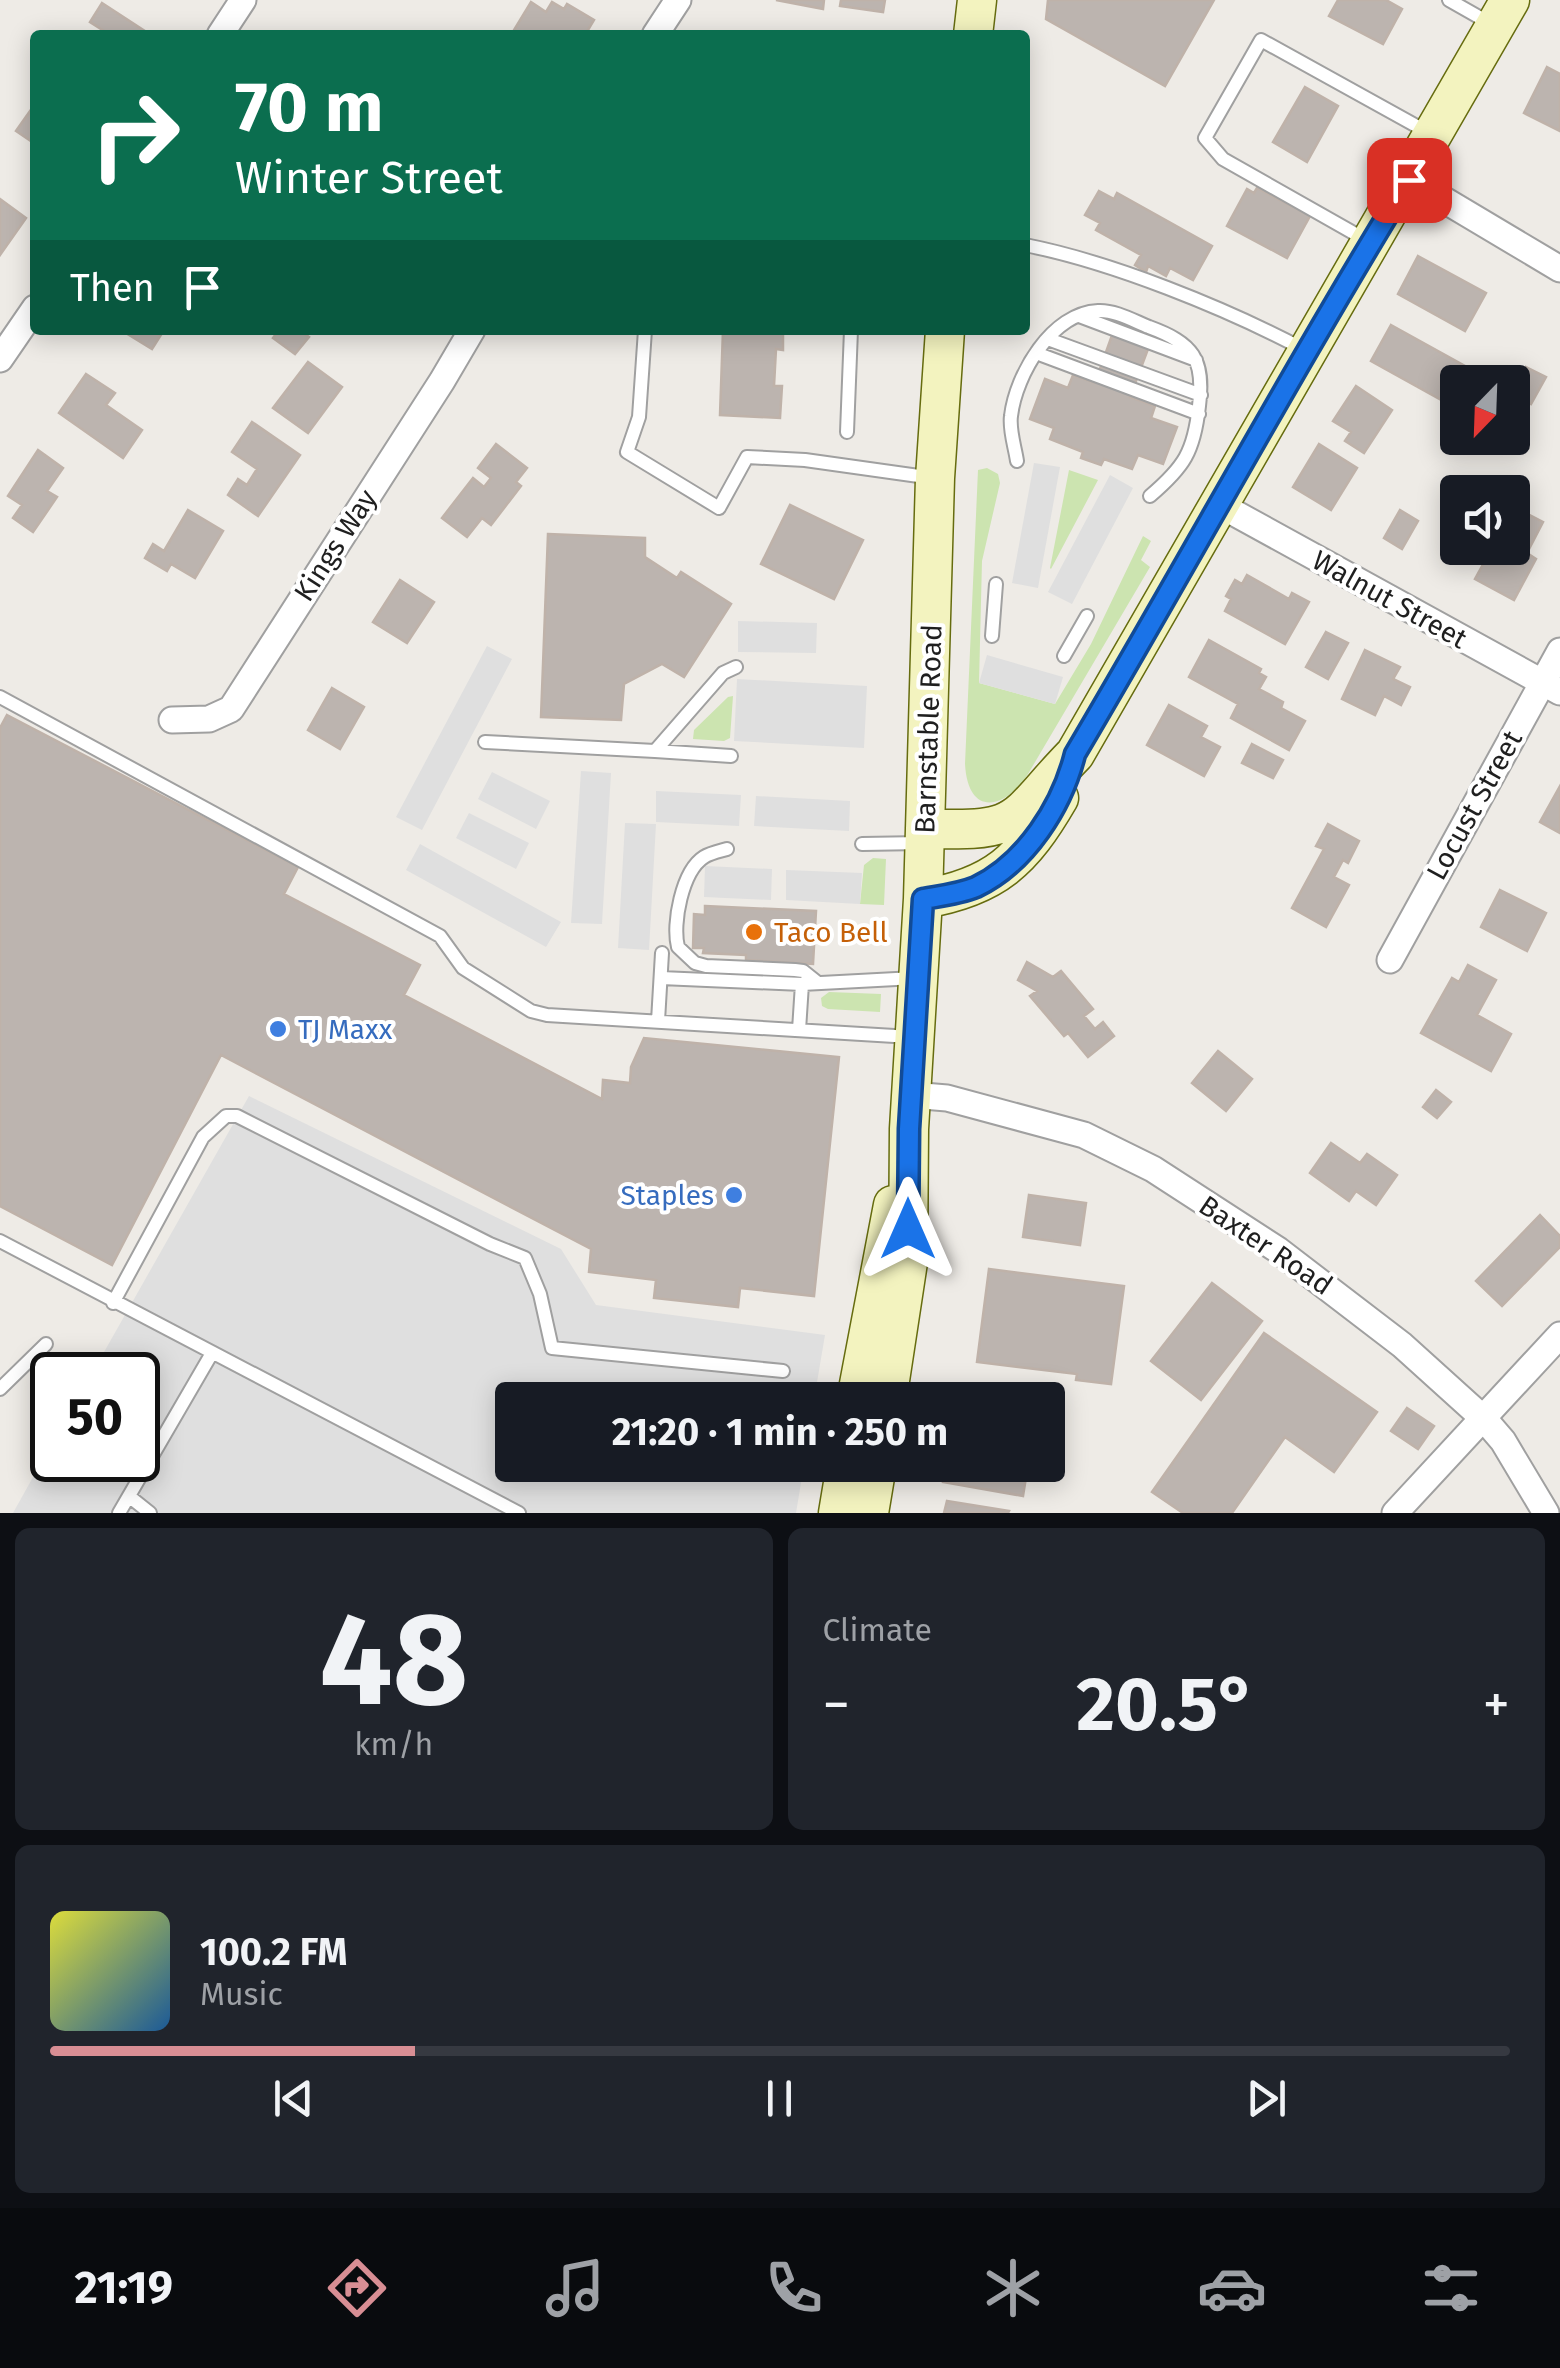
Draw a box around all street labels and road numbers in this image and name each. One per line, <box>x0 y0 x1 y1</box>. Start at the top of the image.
street label: Kings Way <box>287 483 384 607</box>
street label: Walnut Street <box>1307 543 1474 656</box>
street label: Barnstable Road <box>908 624 949 834</box>
street label: Locust Street <box>1420 724 1529 886</box>
street label: Baxter Road <box>1193 1189 1339 1302</box>

